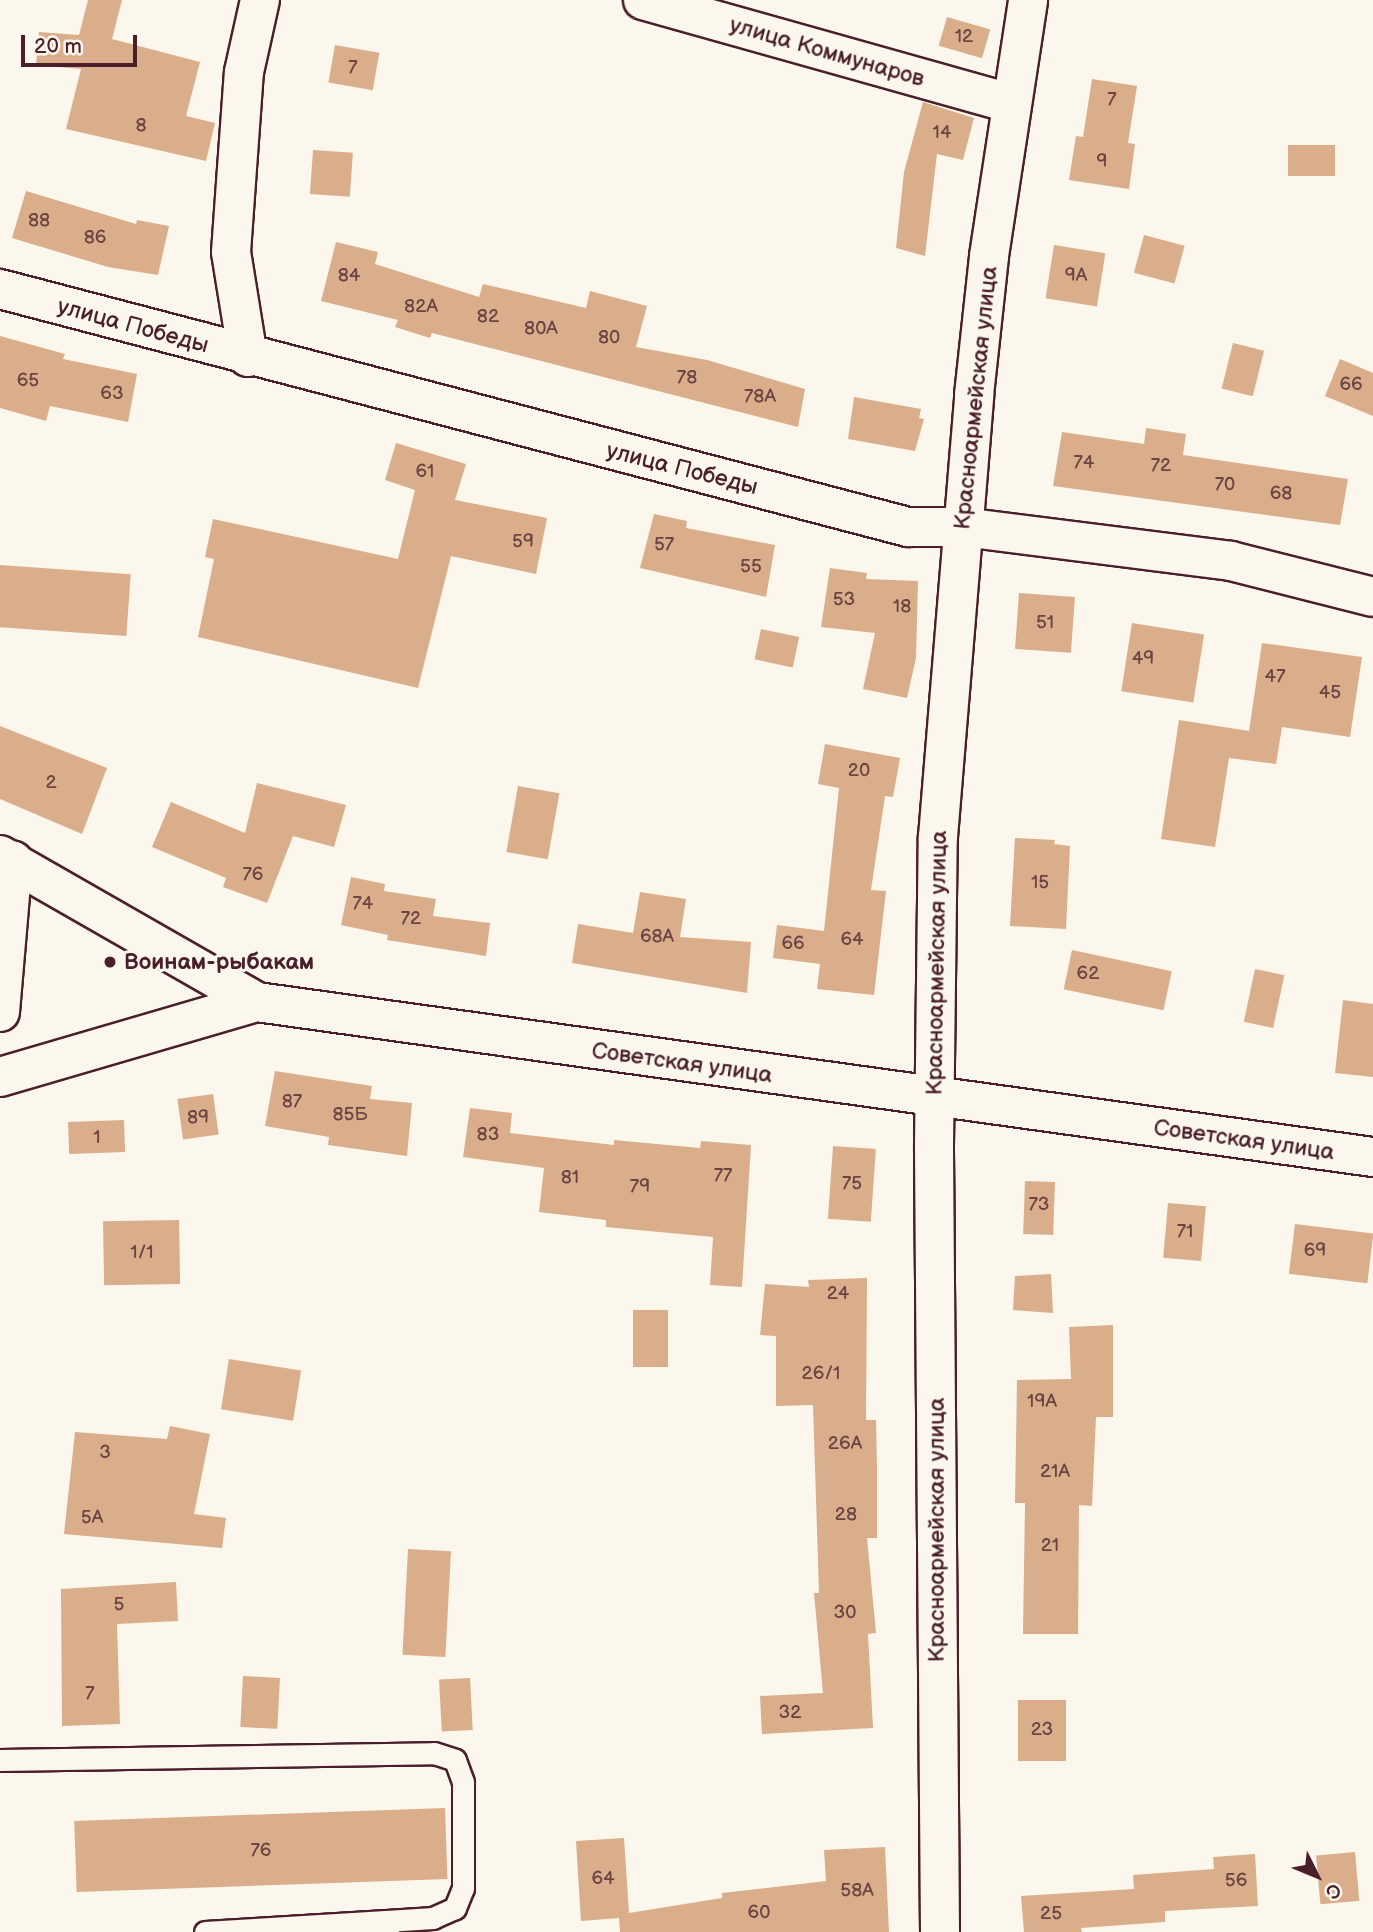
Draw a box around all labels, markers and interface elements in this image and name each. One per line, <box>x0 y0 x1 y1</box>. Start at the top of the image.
street label: улица Коммунаров <box>726 11 928 93</box>
scale bar <box>24 21 140 65</box>
house number: 12 <box>955 26 973 48</box>
text: 20 m <box>34 34 82 59</box>
house number: 7 <box>348 57 358 79</box>
house number: 7 <box>1107 89 1117 111</box>
house number: 8 <box>135 115 147 137</box>
house number: 14 <box>933 122 951 144</box>
house number: 9 <box>1097 151 1107 173</box>
house number: 88 <box>28 210 50 232</box>
house number: 86 <box>84 227 106 249</box>
house number: 84 <box>338 265 360 287</box>
street label: Красноармейская улица <box>948 265 1004 531</box>
house number: 9А <box>1065 265 1087 287</box>
street label: улица Победы <box>55 293 211 359</box>
house number: 82А <box>404 296 438 318</box>
house number: 82 <box>477 306 499 328</box>
house number: 80А <box>524 318 558 340</box>
house number: 80 <box>598 327 620 349</box>
house number: 78 <box>677 367 697 389</box>
house number: 65 <box>17 370 39 392</box>
house number: 66 <box>1339 374 1363 396</box>
house number: 63 <box>100 383 124 405</box>
house number: 78А <box>744 386 776 408</box>
street label: улица Победы <box>603 437 761 501</box>
house number: 74 <box>1074 452 1094 474</box>
house number: 72 <box>1151 455 1171 477</box>
house number: 61 <box>416 461 434 483</box>
house number: 70 <box>1215 474 1235 496</box>
house number: 68 <box>1270 483 1292 505</box>
house number: 59 <box>512 531 534 553</box>
house number: 57 <box>654 534 674 556</box>
house number: 55 <box>740 556 762 578</box>
house number: 53 <box>833 589 855 611</box>
house number: 18 <box>893 596 911 618</box>
house number: 51 <box>1036 612 1054 634</box>
house number: 49 <box>1132 648 1154 670</box>
house number: 47 <box>1265 666 1285 688</box>
house number: 45 <box>1319 682 1341 704</box>
house number: 20 <box>848 760 870 782</box>
house number: 2 <box>45 772 57 794</box>
street label: Красноармейская улица <box>921 830 953 1096</box>
house number: 76 <box>243 864 263 886</box>
house number: 15 <box>1031 872 1049 894</box>
house number: 74 <box>353 893 373 915</box>
house number: 72 <box>401 908 421 930</box>
house number: 68А <box>640 926 674 948</box>
house number: 64 <box>840 929 864 951</box>
house number: 66 <box>781 933 805 955</box>
place label: Воинам-рыбакам <box>124 948 314 976</box>
marker: Воинам-рыбакам <box>102 954 118 970</box>
house number: 62 <box>1077 963 1099 985</box>
street label: Советская улица <box>590 1037 774 1089</box>
house number: 87 <box>282 1091 302 1113</box>
house number: 85Б <box>332 1104 368 1126</box>
house number: 89 <box>187 1107 209 1129</box>
street label: Советская улица <box>1152 1114 1336 1166</box>
house number: 83 <box>477 1124 499 1146</box>
house number: 1 <box>93 1127 101 1149</box>
house number: 77 <box>714 1165 732 1187</box>
house number: 81 <box>561 1167 579 1189</box>
house number: 75 <box>842 1173 862 1195</box>
house number: 79 <box>630 1176 650 1198</box>
house number: 73 <box>1028 1194 1050 1216</box>
house number: 71 <box>1177 1221 1193 1243</box>
house number: 69 <box>1304 1240 1326 1262</box>
house number: 1/1 <box>130 1242 154 1264</box>
house number: 24 <box>827 1283 849 1305</box>
house number: 26/1 <box>802 1363 840 1385</box>
house number: 19А <box>1027 1391 1057 1413</box>
street label: Красноармейская улица <box>923 1398 951 1662</box>
house number: 26А <box>828 1433 862 1455</box>
house number: 3 <box>99 1442 111 1464</box>
house number: 21А <box>1040 1461 1070 1483</box>
house number: 28 <box>835 1504 857 1526</box>
house number: 5А <box>81 1507 103 1529</box>
house number: 21 <box>1041 1535 1059 1557</box>
house number: 5 <box>114 1594 124 1616</box>
house number: 30 <box>834 1602 856 1624</box>
house number: 7 <box>85 1683 95 1705</box>
house number: 32 <box>779 1702 801 1724</box>
house number: 23 <box>1031 1719 1053 1741</box>
house number: 76 <box>251 1840 271 1862</box>
north arrow <box>1282 1841 1352 1911</box>
house number: 64 <box>591 1868 615 1890</box>
house number: 56 <box>1225 1870 1247 1892</box>
text: С <box>1320 1878 1346 1903</box>
house number: 58А <box>840 1880 874 1902</box>
house number: 60 <box>748 1902 770 1924</box>
house number: 25 <box>1040 1903 1062 1925</box>

